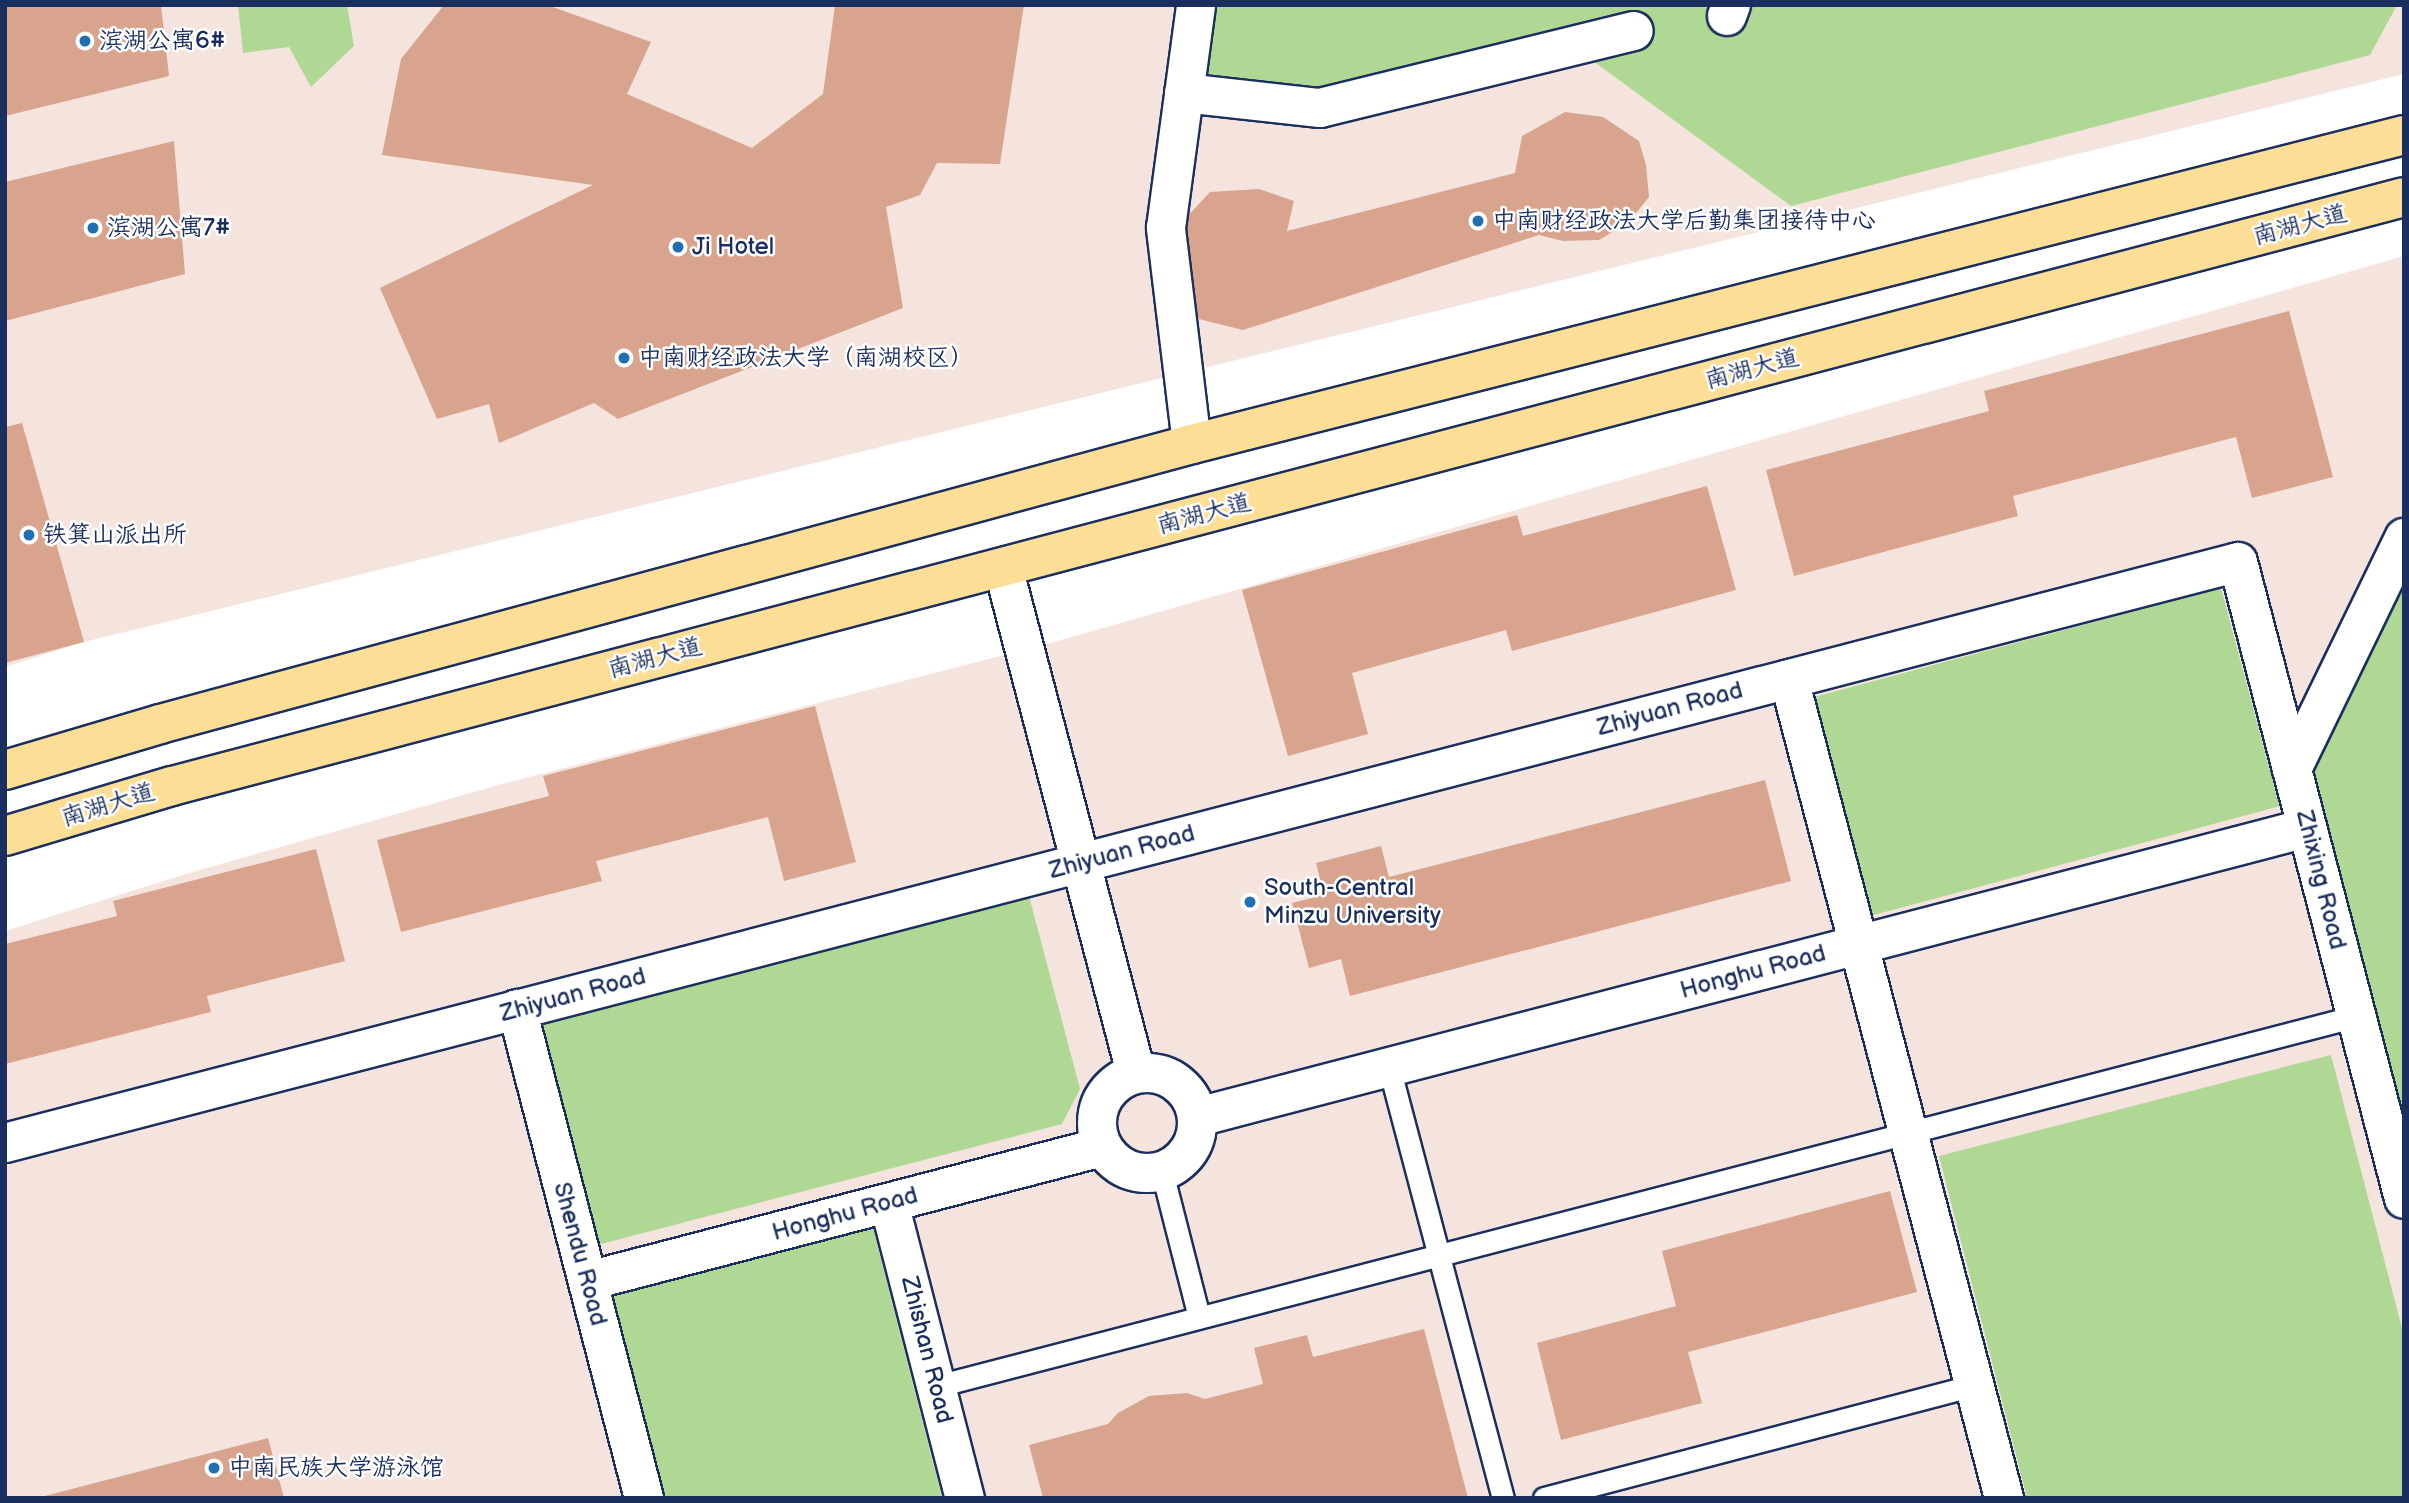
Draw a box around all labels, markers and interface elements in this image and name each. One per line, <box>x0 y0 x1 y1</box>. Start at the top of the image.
place label: 滨湖公寓6# <box>99 27 225 55</box>
marker: 滨湖公寓6# <box>77 33 93 49</box>
street label: 南湖大道 <box>2250 199 2350 251</box>
place label: 中南财经政法大学后勤集团接待中心 <box>1492 207 1876 235</box>
marker: 中南财经政法大学后勤集团接待中心 <box>1470 213 1486 229</box>
place label: 滨湖公寓7# <box>107 214 230 242</box>
marker: 滨湖公寓7# <box>85 220 101 236</box>
place label: Ji Hotel <box>692 233 774 261</box>
marker: Ji Hotel <box>670 239 686 255</box>
street label: 南湖大道 <box>1702 343 1802 395</box>
place label: 中南财经政法大学（南湖校区） <box>638 344 974 372</box>
marker: 中南财经政法大学（南湖校区） <box>616 350 632 366</box>
street label: 南湖大道 <box>1154 488 1254 540</box>
place label: 铁箕山派出所 <box>43 521 187 549</box>
marker: 铁箕山派出所 <box>21 527 37 543</box>
street label: 南湖大道 <box>605 632 705 684</box>
street label: Zhiyuan Road <box>1594 676 1746 742</box>
street label: 南湖大道 <box>58 777 158 833</box>
street label: Zhixing Road <box>2290 807 2352 953</box>
street label: Zhiyuan Road <box>1046 819 1198 885</box>
place label: South-Central Minzu University <box>1264 874 1441 930</box>
marker: South-Central Minzu University <box>1242 894 1258 910</box>
street label: Honghu Road <box>1677 939 1829 1005</box>
street label: Zhiyuan Road <box>497 962 649 1028</box>
street label: Shendu Road <box>547 1179 613 1329</box>
street label: Honghu Road <box>769 1181 921 1247</box>
street label: Zhishan Road <box>895 1274 959 1426</box>
place label: 中南民族大学游泳馆 <box>228 1454 444 1482</box>
marker: 中南民族大学游泳馆 <box>206 1460 222 1476</box>

